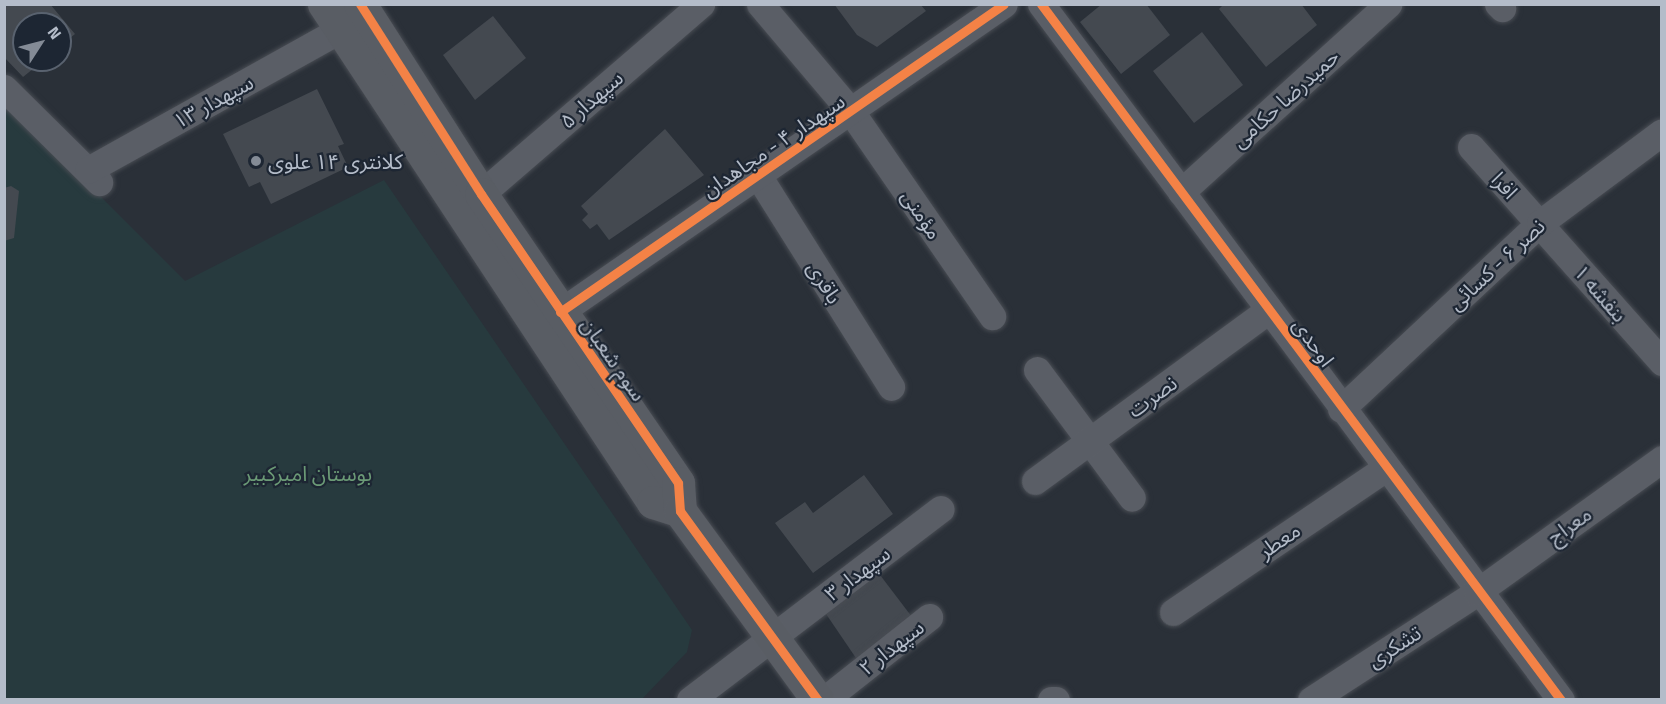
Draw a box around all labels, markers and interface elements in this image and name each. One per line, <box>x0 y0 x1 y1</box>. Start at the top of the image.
north arrow <box>12 12 72 72</box>
text: N <box>42 21 68 44</box>
street label: حمیدرضا حکامی <box>1226 43 1344 153</box>
street label: سپهدار ۵ <box>554 65 628 133</box>
street label: سپهدار ۱۳ <box>169 69 257 133</box>
street label: سپهدار ۴ - مجاهدان <box>697 88 849 202</box>
place label: کلانتری ۱۴ علوی <box>268 148 403 174</box>
marker: کلانتری ۱۴ علوی <box>249 154 263 168</box>
street label: افرا <box>1487 166 1523 204</box>
street label: مؤمنی <box>896 184 948 244</box>
street label: نصر ۶ - کسائی <box>1443 213 1549 315</box>
street label: باقری <box>802 256 848 308</box>
street label: بنفشه ۱ <box>1569 259 1633 327</box>
street label: سوم شعبان <box>576 312 652 406</box>
street label: اوحدی <box>1288 313 1340 371</box>
street label: نصرت <box>1122 370 1182 422</box>
park label: بوستان امیرکبیر <box>244 460 372 486</box>
street label: معراج <box>1542 501 1596 549</box>
street label: معطر <box>1253 517 1305 563</box>
street label: سپهدار ۳ <box>819 540 895 606</box>
street label: سپهدار ۲ <box>854 614 928 680</box>
street label: تشکری <box>1362 619 1426 673</box>

